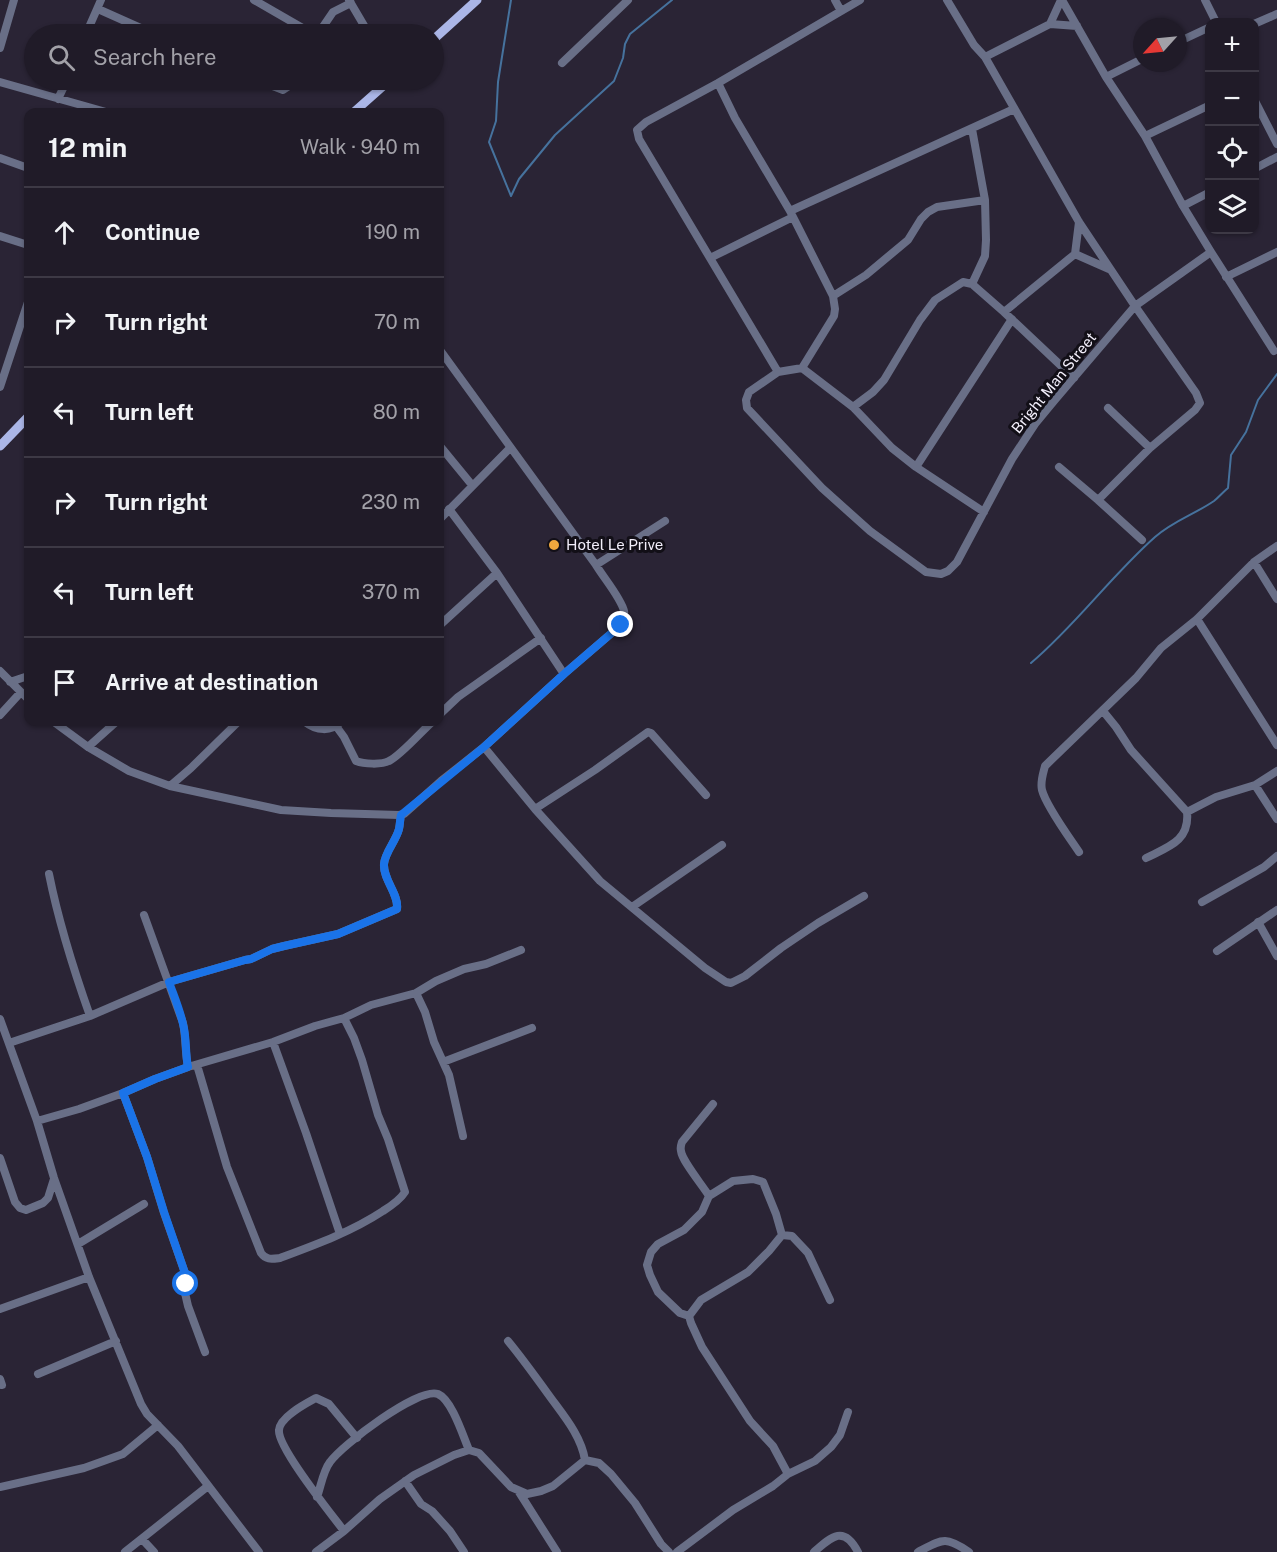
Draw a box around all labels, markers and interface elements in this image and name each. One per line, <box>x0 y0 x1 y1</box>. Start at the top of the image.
north arrow <box>1133 18 1187 72</box>
map controls <box>1205 18 1259 234</box>
button: + <box>1205 18 1259 72</box>
search box <box>24 24 444 90</box>
icon: search <box>45 41 78 74</box>
text: Search here <box>93 44 217 70</box>
button: − <box>1205 72 1259 126</box>
button: locate <box>1205 126 1259 180</box>
text: 12 min <box>48 132 127 163</box>
text: Walk · 940 m <box>300 135 420 159</box>
button: layers <box>1205 180 1259 234</box>
icon: ahead <box>48 216 81 249</box>
text: Continue <box>105 219 200 245</box>
text: 190 m <box>365 220 420 244</box>
icon: right <box>48 306 81 339</box>
text: Turn right <box>105 309 208 335</box>
text: 70 m <box>374 310 420 334</box>
street label: Bright Man Street <box>1008 329 1099 436</box>
icon: left <box>48 396 81 429</box>
text: Turn left <box>105 399 194 425</box>
text: 80 m <box>373 400 420 424</box>
icon: right <box>48 486 81 519</box>
text: Turn right <box>105 489 208 515</box>
text: 230 m <box>361 490 420 514</box>
place label: Hotel Le Prive <box>566 536 663 553</box>
marker: Hotel Le Prive <box>547 538 561 552</box>
icon: left <box>48 576 81 609</box>
text: Turn left <box>105 579 194 605</box>
text: 370 m <box>362 580 420 604</box>
route end <box>607 611 633 637</box>
icon: arrive <box>48 666 81 699</box>
text: Arrive at destination <box>105 669 318 695</box>
route start <box>172 1270 198 1296</box>

